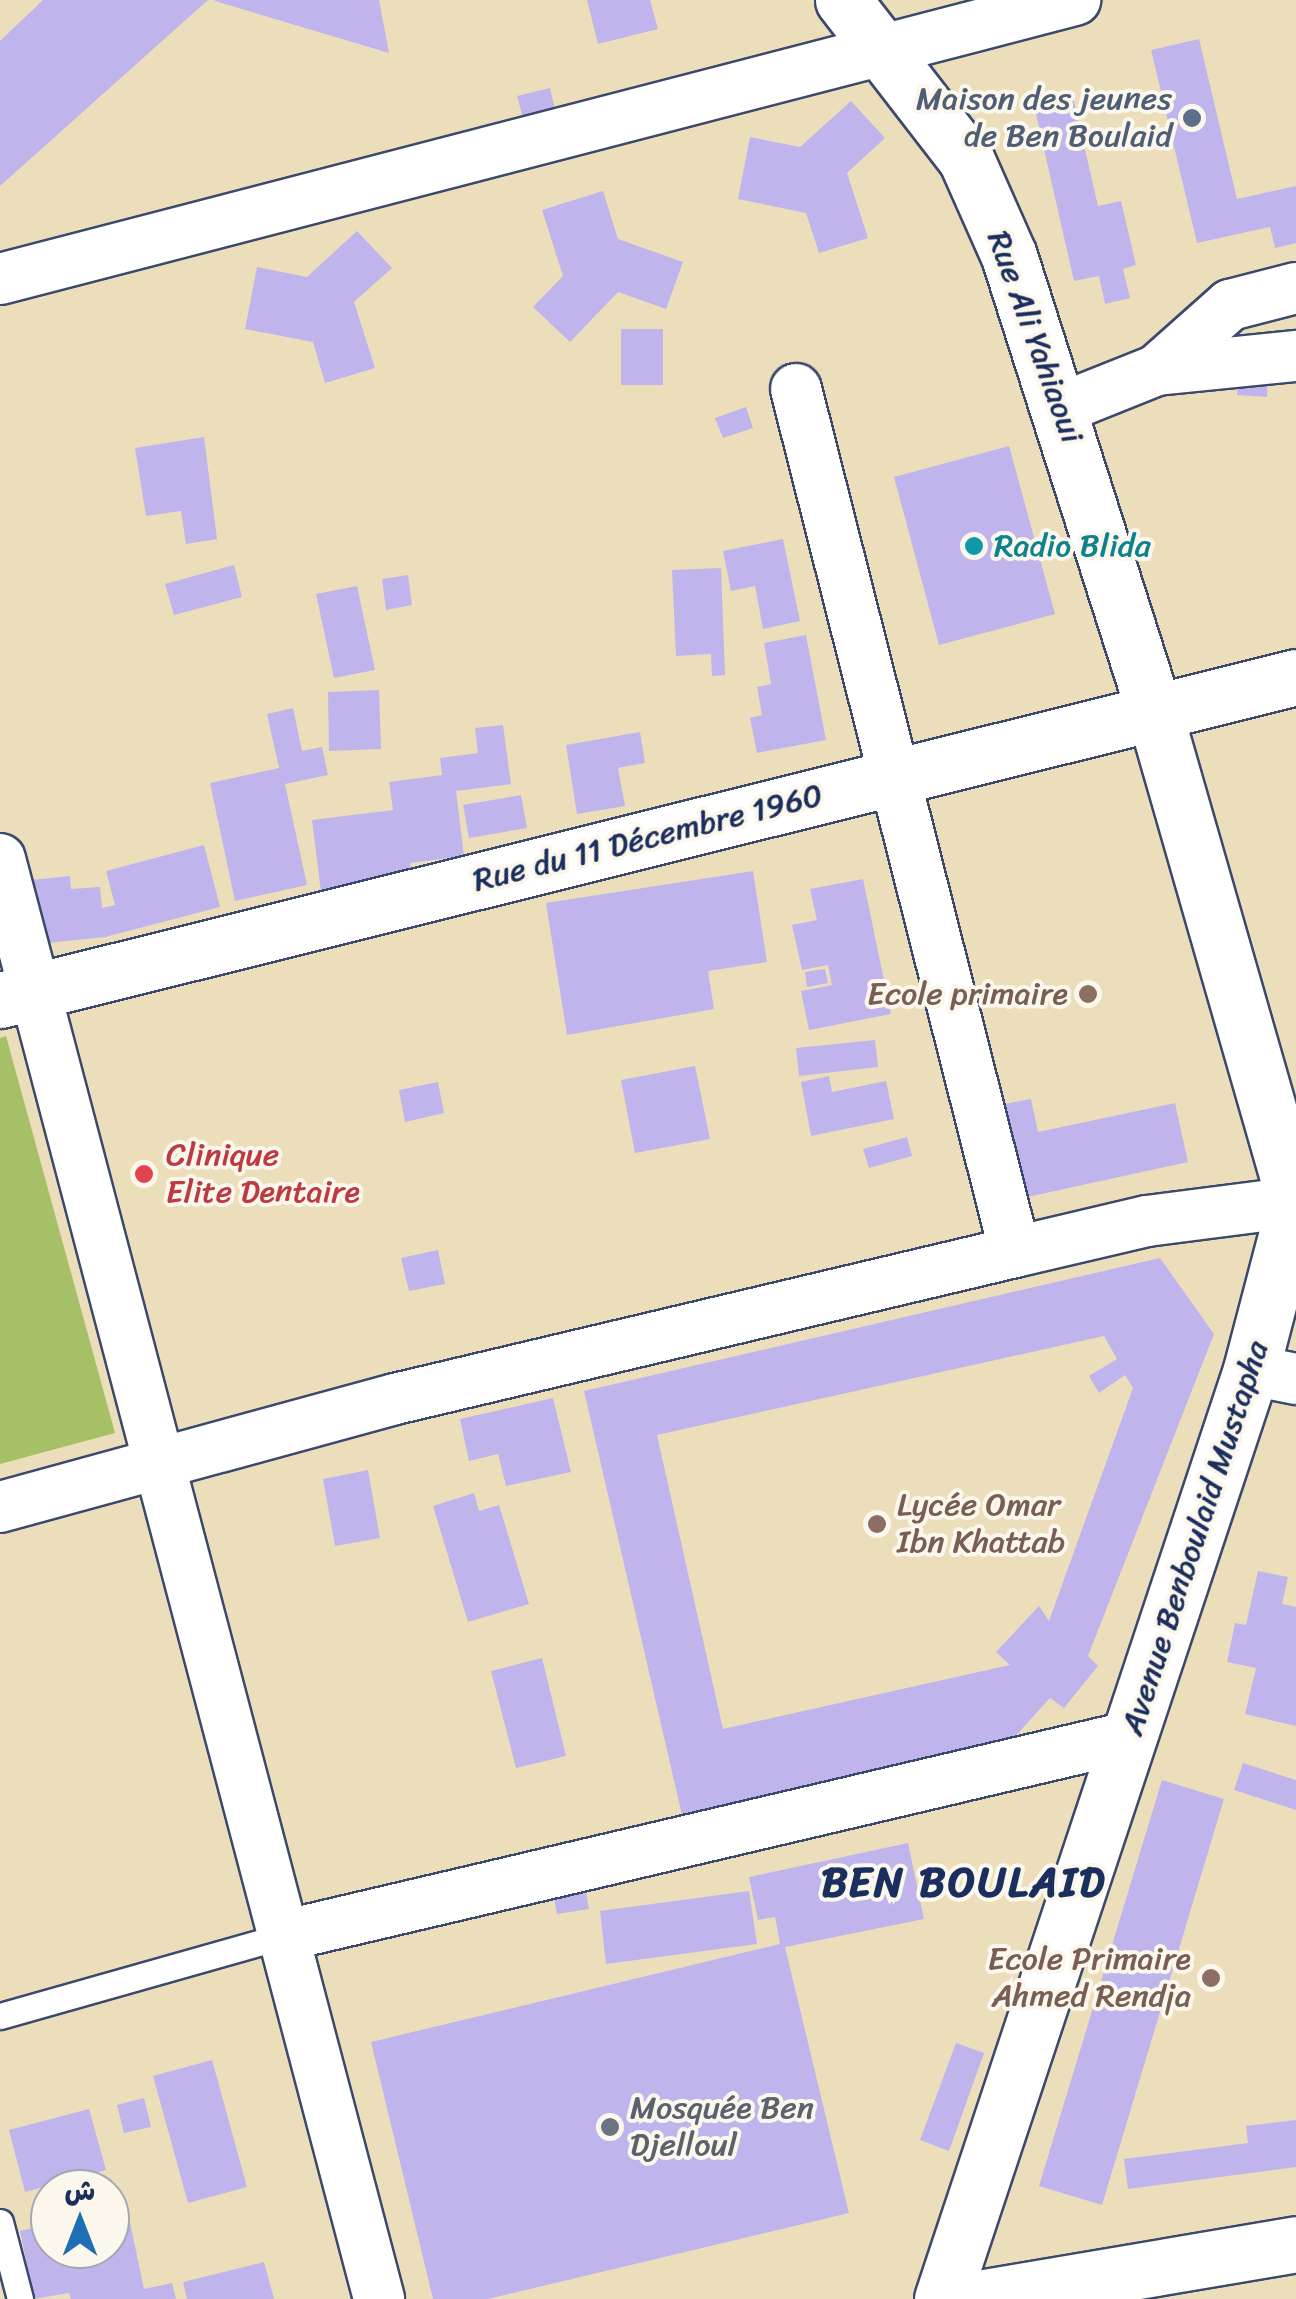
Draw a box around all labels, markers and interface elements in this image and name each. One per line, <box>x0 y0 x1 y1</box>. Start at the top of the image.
place label: Maison des jeunes de Ben Boulaid <box>919 81 1172 156</box>
marker: Maison des jeunes de Ben Boulaid <box>1181 107 1203 129</box>
street label: Rue Ali Yahiaoui <box>979 226 1091 448</box>
place label: Radio Blida <box>994 527 1150 565</box>
marker: Radio Blida <box>963 535 985 557</box>
street label: Rue du 11 Décembre 1960 <box>469 776 827 900</box>
place label: Ecole primaire <box>866 975 1068 1013</box>
marker: Ecole primaire <box>1077 983 1099 1005</box>
place label: Clinique Elite Dentaire <box>166 1137 362 1212</box>
marker: Clinique Elite Dentaire <box>131 1161 157 1187</box>
street label: Avenue Benboulaid Mustapha <box>1113 1336 1277 1740</box>
place label: Lycée Omar Ibn Khattab <box>897 1487 1065 1562</box>
marker: Lycée Omar Ibn Khattab <box>866 1513 888 1535</box>
district label: BEN BOULAID <box>821 1857 1107 1907</box>
place label: Ecole Primaire Ahmed Rendja <box>987 1941 1191 2016</box>
marker: Ecole Primaire Ahmed Rendja <box>1200 1967 1222 1989</box>
place label: Mosquée Ben Djelloul <box>630 2090 814 2165</box>
marker: Mosquée Ben Djelloul <box>599 2116 621 2138</box>
text: ش <box>65 2166 95 2215</box>
north arrow <box>30 2169 130 2269</box>

